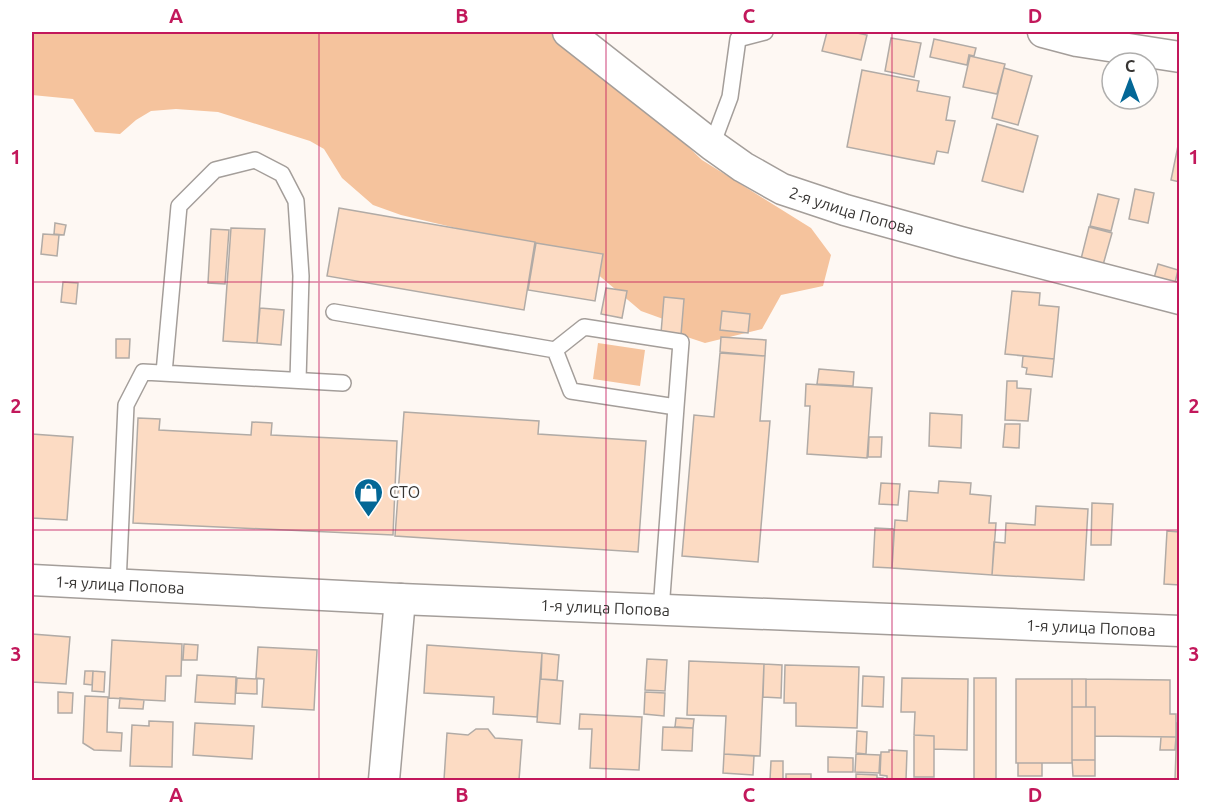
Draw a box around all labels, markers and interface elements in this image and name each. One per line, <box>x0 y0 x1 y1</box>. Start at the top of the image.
text: A <box>169 4 183 27</box>
text: B <box>455 4 469 27</box>
text: C <box>743 4 756 27</box>
text: D <box>1028 4 1042 27</box>
north arrow <box>1100 51 1160 111</box>
text: С <box>1125 57 1135 75</box>
text: 1 <box>10 145 22 168</box>
text: 1 <box>1188 145 1200 168</box>
street label: 2-я улица Попова <box>787 183 916 238</box>
text: 2 <box>10 394 22 417</box>
text: 2 <box>1188 394 1200 417</box>
shop icon: СТО <box>352 476 384 518</box>
place label: СТО <box>389 483 420 501</box>
street label: 1-я улица Попова <box>55 572 185 597</box>
street label: 1-я улица Попова <box>540 596 670 619</box>
street label: 1-я улица Попова <box>1026 616 1156 639</box>
text: 3 <box>10 642 22 665</box>
text: 3 <box>1188 642 1200 665</box>
text: A <box>169 783 183 806</box>
text: B <box>455 783 469 806</box>
text: C <box>743 783 756 806</box>
text: D <box>1028 783 1042 806</box>

